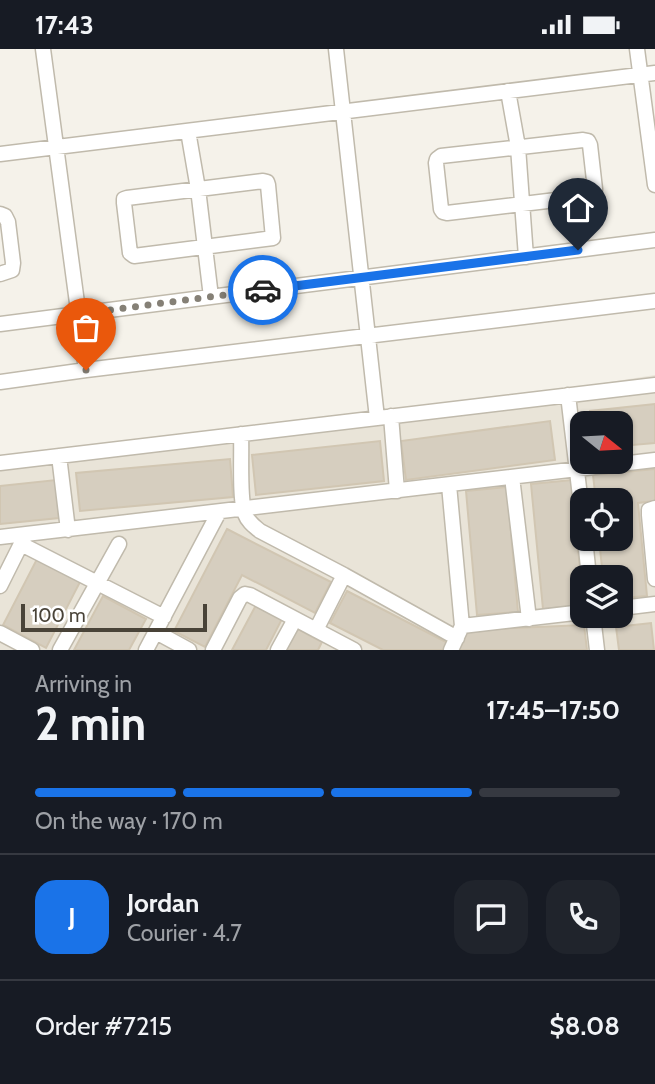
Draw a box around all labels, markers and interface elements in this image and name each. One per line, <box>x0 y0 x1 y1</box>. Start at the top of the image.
text: 17:43 <box>35 9 94 41</box>
pin <box>548 178 608 250</box>
icon: home <box>559 189 597 227</box>
courier <box>228 255 298 325</box>
icon: car <box>244 271 282 309</box>
pin <box>56 298 116 370</box>
icon: bag <box>67 309 105 347</box>
north arrow <box>570 411 634 474</box>
map controls <box>570 411 633 628</box>
button: locate <box>570 488 633 551</box>
button: layers <box>570 565 633 628</box>
scale bar <box>21 601 206 633</box>
text: 100 m <box>32 604 86 627</box>
text: Arriving in <box>35 670 132 698</box>
text: 17:45–17:50 <box>486 694 620 726</box>
text: 2 min <box>35 696 146 752</box>
text: On the way · 170 m <box>35 807 223 835</box>
button: chat <box>454 880 528 954</box>
button: phone <box>546 880 620 954</box>
text: Jordan <box>127 887 199 919</box>
text: J <box>68 901 76 933</box>
text: Courier · 4.7 <box>127 919 242 947</box>
text: Order #7215 <box>35 1010 172 1042</box>
text: $8.08 <box>550 1010 620 1042</box>

